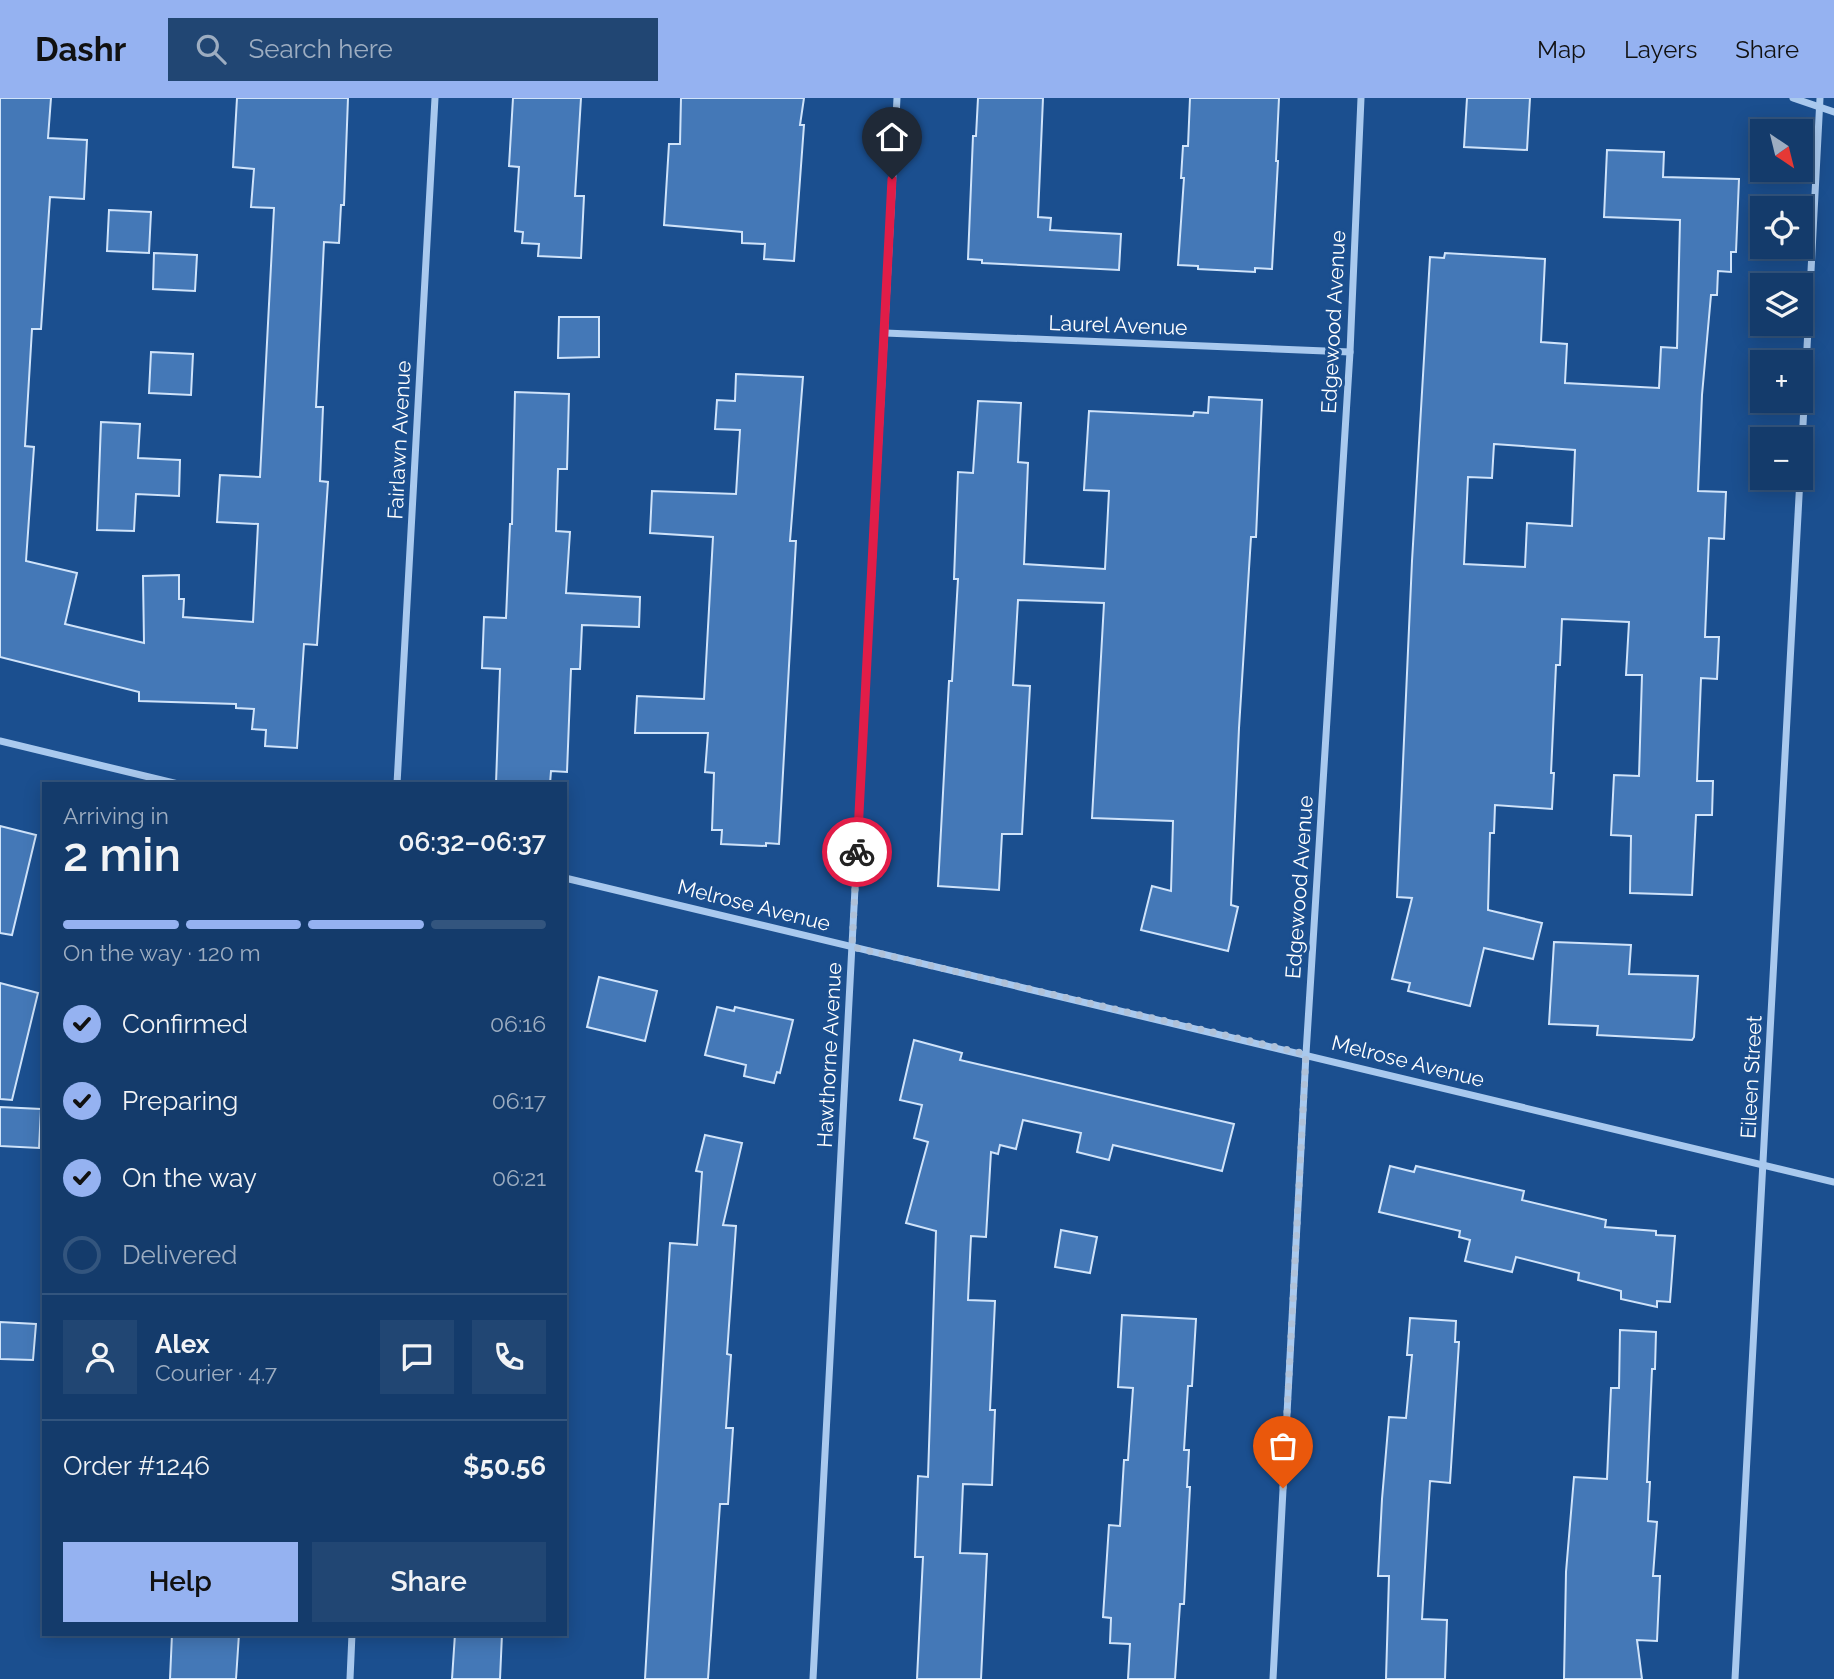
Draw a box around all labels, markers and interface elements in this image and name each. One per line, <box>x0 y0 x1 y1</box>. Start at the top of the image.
search box <box>168 18 658 81</box>
text: Dashr <box>35 30 126 69</box>
icon: search <box>192 30 230 68</box>
text: Search here <box>248 34 393 64</box>
text: Map <box>1537 35 1586 64</box>
text: Layers <box>1624 35 1697 64</box>
text: Share <box>1735 35 1799 64</box>
pin <box>862 107 922 179</box>
icon: home <box>873 118 911 156</box>
north arrow <box>1750 119 1813 182</box>
map controls <box>1750 119 1813 490</box>
button: locate <box>1750 196 1813 259</box>
street label: Edgewood Avenue <box>1316 230 1350 414</box>
button: layers <box>1750 273 1813 336</box>
street label: Laurel Avenue <box>1048 310 1188 340</box>
button: + <box>1750 350 1813 413</box>
street label: Fairlawn Avenue <box>382 360 416 520</box>
button: − <box>1750 427 1813 490</box>
street label: Edgewood Avenue <box>1280 795 1318 979</box>
text: Arriving in <box>63 802 169 829</box>
courier <box>822 817 892 887</box>
text: 06:32–06:37 <box>398 827 546 857</box>
text: 2 min <box>63 828 181 882</box>
icon: bike <box>838 833 876 871</box>
street label: Melrose Avenue <box>675 874 833 936</box>
text: On the way · 120 m <box>63 939 261 966</box>
street label: Hawthorne Avenue <box>812 962 846 1148</box>
icon: check <box>63 1005 101 1043</box>
text: Confirmed <box>122 1009 248 1039</box>
text: 06:16 <box>490 1010 546 1037</box>
street label: Eileen Street <box>1735 1015 1767 1139</box>
street label: Melrose Avenue <box>1329 1030 1487 1092</box>
icon: check <box>63 1082 101 1120</box>
text: Preparing <box>122 1086 238 1116</box>
text: 06:17 <box>492 1087 546 1114</box>
icon: check <box>63 1159 101 1197</box>
text: On the way <box>122 1163 257 1193</box>
text: 06:21 <box>492 1164 546 1191</box>
text: Delivered <box>122 1240 237 1270</box>
button: person <box>63 1320 137 1394</box>
button: chat <box>380 1320 454 1394</box>
button: phone <box>472 1320 546 1394</box>
text: Alex <box>155 1329 210 1359</box>
text: Courier · 4.7 <box>155 1359 277 1386</box>
pin <box>1253 1416 1313 1488</box>
icon: bag <box>1264 1427 1302 1465</box>
text: Order #1246 <box>63 1451 210 1481</box>
text: $50.56 <box>463 1451 546 1481</box>
button: Help <box>63 1542 298 1622</box>
button: Share <box>312 1542 546 1622</box>

